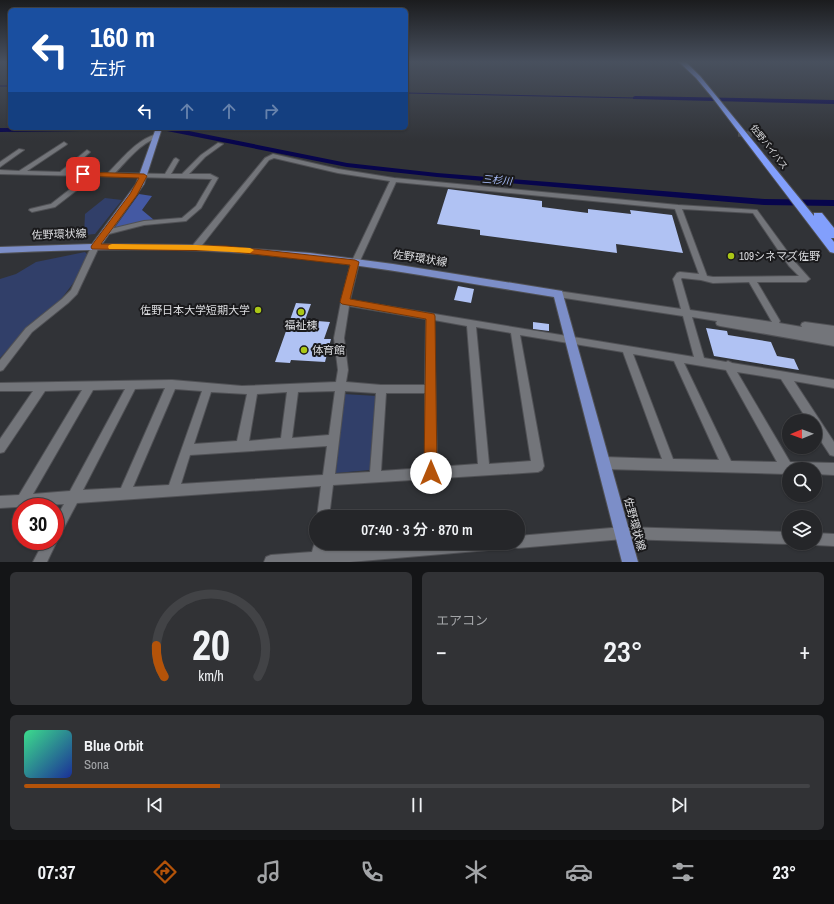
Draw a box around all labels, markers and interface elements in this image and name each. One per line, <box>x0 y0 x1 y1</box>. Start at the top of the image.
text: 160 m <box>90 18 155 56</box>
icon: left <box>24 24 76 76</box>
text: 左折 <box>90 56 126 81</box>
icon: left <box>134 100 156 122</box>
icon: ahead <box>176 100 198 122</box>
icon: ahead <box>218 100 240 122</box>
icon: right <box>260 100 282 122</box>
street label: 佐野バイパス <box>747 121 790 172</box>
pin <box>66 157 100 191</box>
icon: arrive <box>72 163 94 185</box>
water label: 三杉川 <box>481 172 514 188</box>
street label: 佐野環状線 <box>31 226 87 242</box>
street label: 佐野環状線 <box>392 247 448 269</box>
place label: 109シネマズ佐野 <box>739 249 820 263</box>
marker: 109シネマズ佐野 <box>726 251 736 261</box>
place label: 佐野日本大学短期大学 <box>140 303 250 317</box>
marker: 佐野日本大学短期大学 <box>253 305 263 315</box>
marker: 福祉棟 <box>296 307 306 317</box>
place label: 福祉棟 <box>285 318 318 332</box>
place label: 体育館 <box>312 343 345 357</box>
marker: 体育館 <box>299 345 309 355</box>
north arrow <box>782 414 822 454</box>
map controls <box>782 414 822 550</box>
position arrow <box>410 452 452 494</box>
button: search <box>782 462 822 502</box>
street label: 佐野環状線 <box>621 496 649 552</box>
speed limit sign: 30 <box>12 498 64 550</box>
button: layers <box>782 510 822 550</box>
text: 07:40 · 3 分 · 870 m <box>361 519 473 540</box>
text: エアコン <box>436 612 488 629</box>
text: 20 <box>192 616 230 672</box>
text: 23° <box>603 631 643 671</box>
text: − <box>436 636 447 666</box>
text: + <box>799 636 810 666</box>
text: km/h <box>198 665 224 684</box>
text: Blue Orbit <box>84 735 143 756</box>
text: Sona <box>84 756 109 773</box>
icon: previous <box>144 794 166 816</box>
icon: pause <box>406 794 428 816</box>
icon: next <box>668 794 690 816</box>
icon: directions <box>151 858 179 886</box>
icon: music <box>255 858 283 886</box>
icon: phone <box>358 858 386 886</box>
icon: climate <box>462 858 490 886</box>
icon: car <box>565 858 593 886</box>
icon: filters <box>669 858 697 886</box>
text: 07:37 <box>38 860 76 885</box>
text: 23° <box>773 860 796 885</box>

